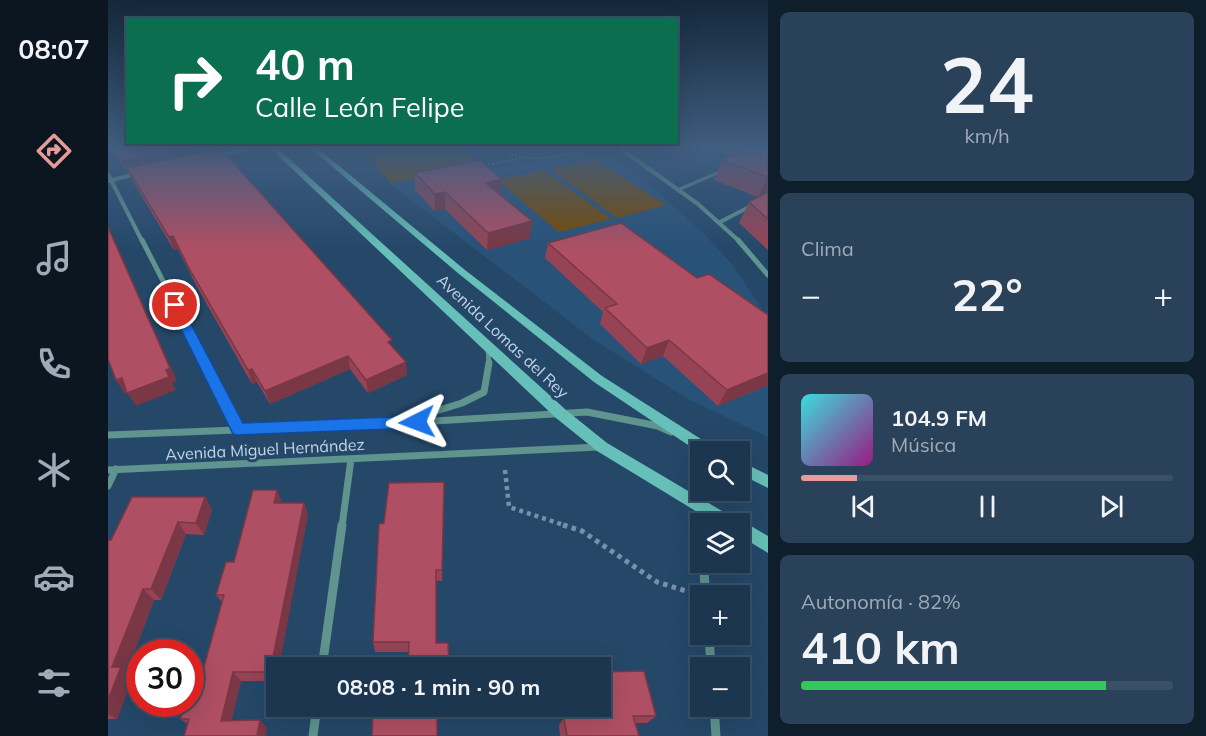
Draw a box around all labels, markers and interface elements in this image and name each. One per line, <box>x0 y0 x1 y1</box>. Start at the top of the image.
text: 08:07 <box>18 32 90 66</box>
text: 24 <box>940 35 1034 133</box>
text: 40 m <box>255 38 355 91</box>
icon: right <box>156 42 234 120</box>
text: Calle León Felipe <box>255 90 464 124</box>
text: km/h <box>964 123 1010 148</box>
icon: directions <box>33 130 75 172</box>
text: Clima <box>801 236 854 261</box>
icon: music <box>33 237 75 279</box>
text: 22° <box>951 266 1023 322</box>
street label: Avenida Lomas del Rey <box>433 270 573 403</box>
text: − <box>801 274 821 315</box>
text: + <box>1153 274 1173 315</box>
pin <box>149 279 200 330</box>
icon: arrive <box>158 288 191 321</box>
icon: phone <box>33 343 75 385</box>
position arrow <box>385 390 449 454</box>
text: 104.9 FM <box>891 404 987 432</box>
text: Música <box>891 432 956 457</box>
street label: Avenida Miguel Hernández <box>165 434 365 464</box>
map controls <box>690 441 750 717</box>
button: search <box>690 441 750 501</box>
icon: climate <box>33 449 75 491</box>
icon: previous <box>847 490 880 523</box>
icon: pause <box>971 490 1004 523</box>
icon: next <box>1095 490 1128 523</box>
button: layers <box>690 513 750 573</box>
icon: car <box>33 556 75 598</box>
button: + <box>690 585 750 645</box>
text: Autonomía · 82% <box>801 589 961 614</box>
text: 410 km <box>801 619 960 675</box>
speed limit sign: 30 <box>126 639 204 717</box>
button: − <box>690 657 750 717</box>
icon: filters <box>33 662 75 704</box>
text: 08:08 · 1 min · 90 m <box>337 673 540 701</box>

